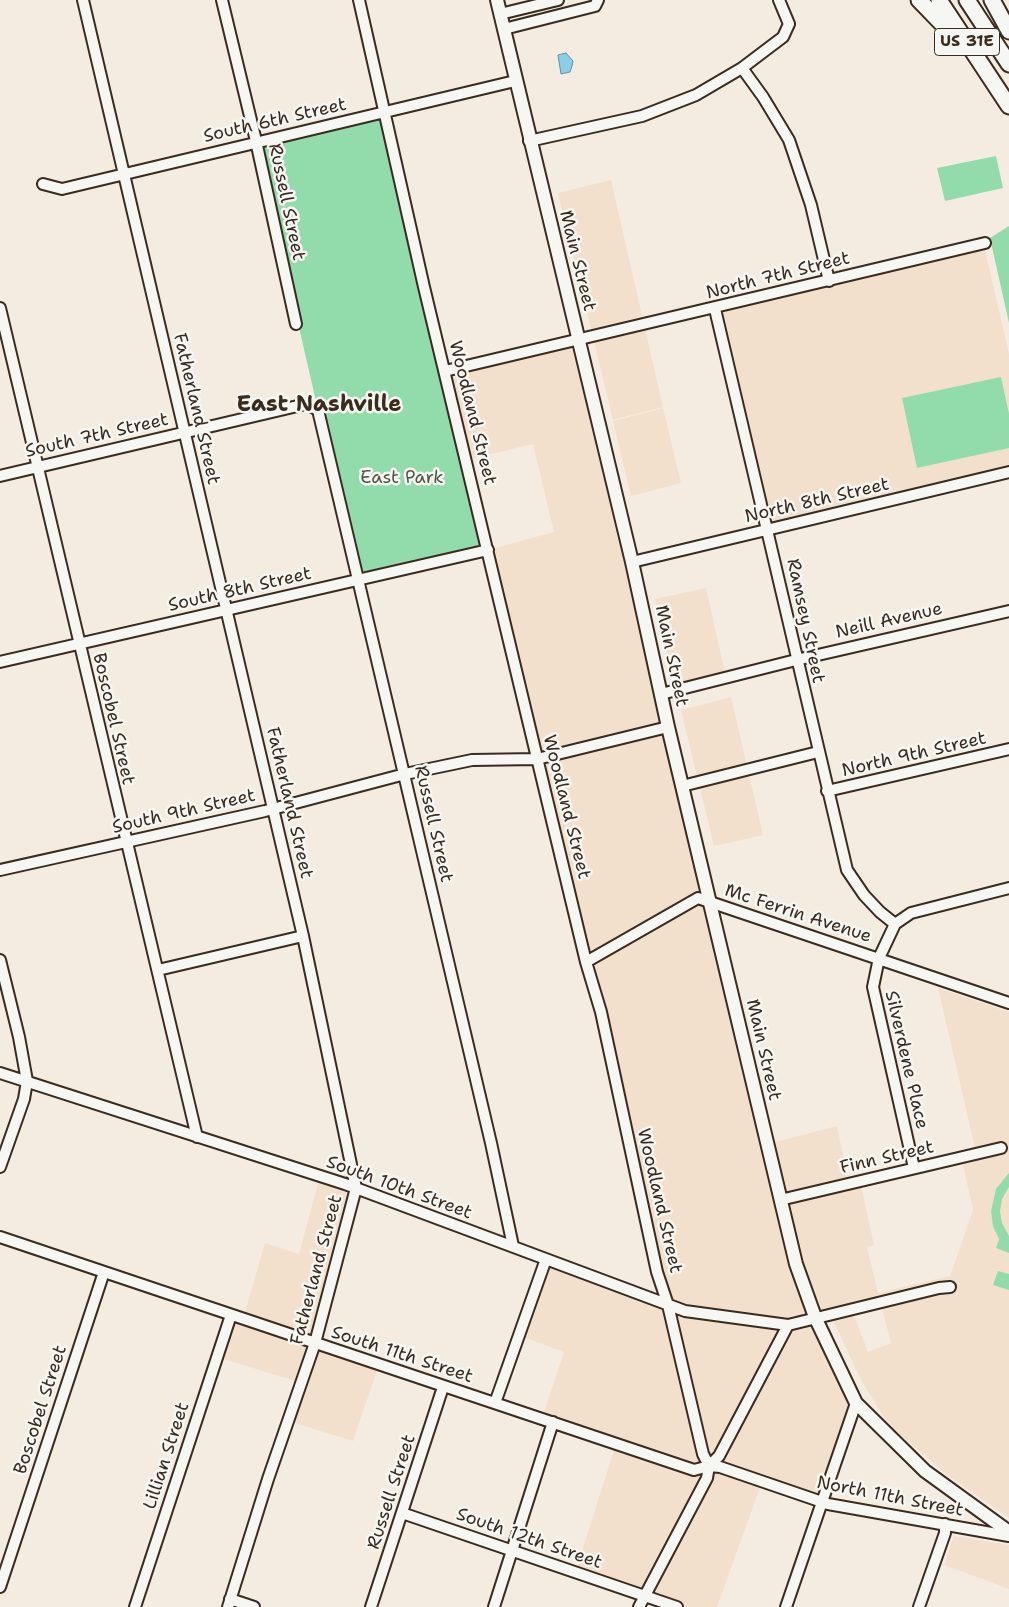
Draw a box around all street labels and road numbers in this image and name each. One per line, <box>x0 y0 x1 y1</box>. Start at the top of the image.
road number: US 31E <box>934 28 1000 56</box>
street label: South 6th Street <box>201 94 349 148</box>
street label: Russell Street <box>263 141 309 263</box>
street label: Main Street <box>554 208 600 314</box>
street label: North 7th Street <box>704 248 852 304</box>
street label: Fatherland Street <box>168 331 224 487</box>
street label: Woodland Street <box>444 339 500 487</box>
street label: South 7th Street <box>23 409 171 463</box>
street label: North 8th Street <box>743 474 891 528</box>
street label: Ramsey Street <box>781 557 829 685</box>
street label: South 8th Street <box>166 563 314 617</box>
street label: Neill Avenue <box>834 598 944 644</box>
street label: Main Street <box>650 603 692 709</box>
street label: Boscobel Street <box>87 651 139 787</box>
street label: Fatherland Street <box>261 725 317 881</box>
street label: North 9th Street <box>840 728 988 782</box>
street label: Woodland Street <box>538 733 594 881</box>
street label: Russell Street <box>409 763 457 885</box>
street label: South 9th Street <box>110 785 258 839</box>
street label: Mc Ferrin Avenue <box>722 880 874 948</box>
street label: Silverdene Place <box>880 989 932 1131</box>
street label: Main Street <box>741 997 785 1103</box>
street label: Woodland Street <box>632 1127 686 1275</box>
street label: Finn Street <box>838 1137 936 1179</box>
street label: South 10th Street <box>323 1152 475 1224</box>
street label: Fatherland Street <box>287 1193 347 1347</box>
street label: South 11th Street <box>328 1322 476 1388</box>
street label: Boscobel Street <box>10 1343 72 1477</box>
street label: Lillian Street <box>140 1400 194 1512</box>
street label: Russell Street <box>363 1432 421 1552</box>
street label: North 11th Street <box>815 1472 965 1522</box>
street label: South 12th Street <box>453 1504 605 1574</box>

